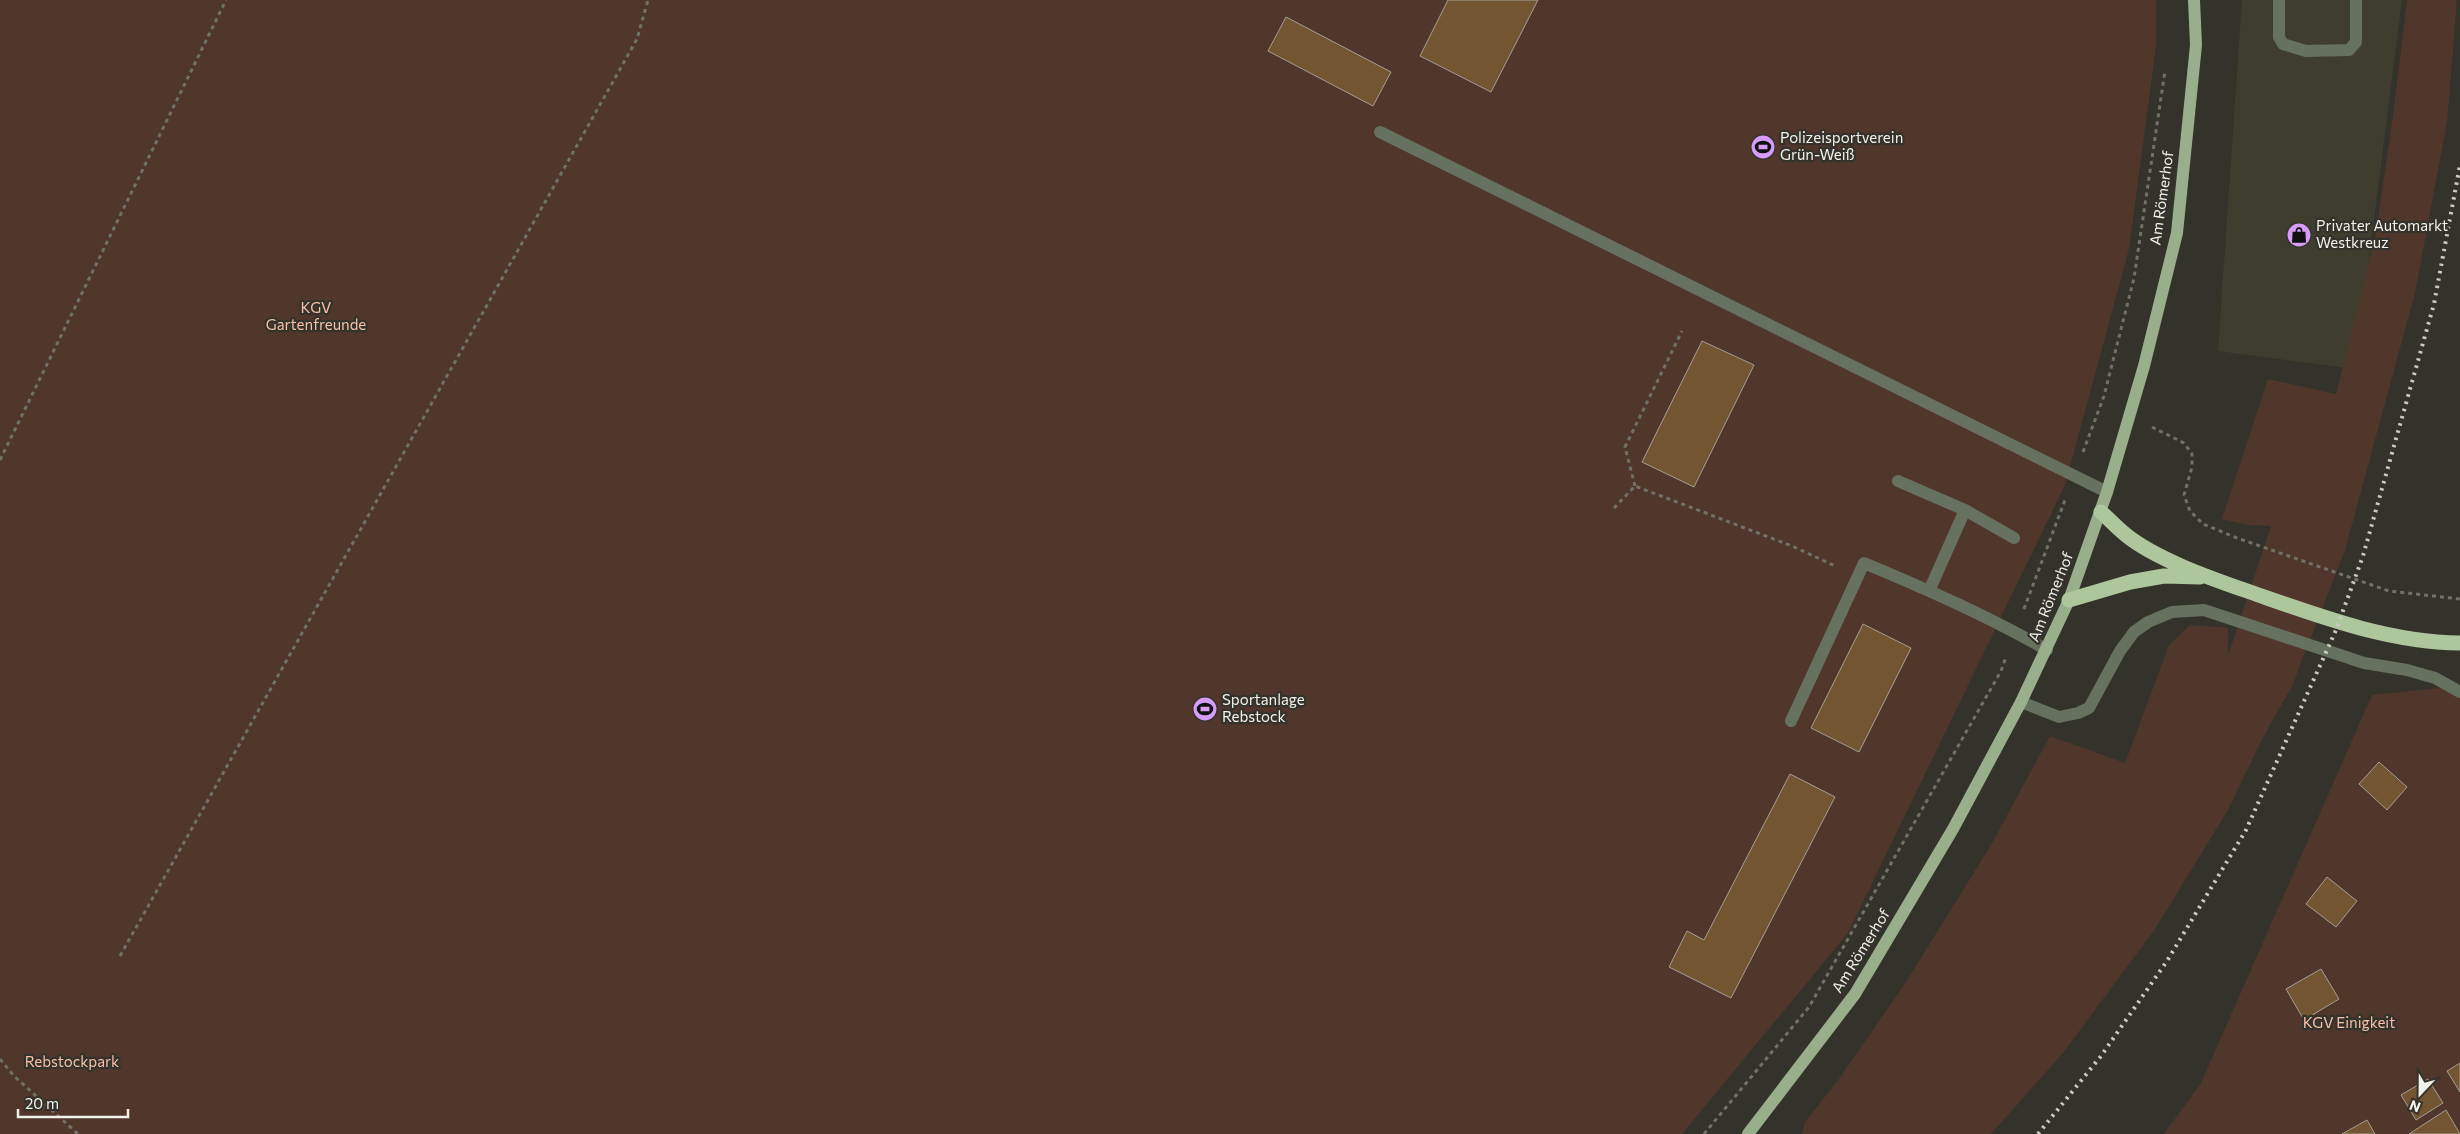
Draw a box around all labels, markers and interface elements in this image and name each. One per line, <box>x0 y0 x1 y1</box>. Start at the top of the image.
place label: Polizeisportverein Grün-Weiß <box>1780 128 1903 163</box>
sports icon: Polizeisportverein Grün-Weiß <box>1750 134 1776 160</box>
street label: Am Römerhof <box>2145 149 2177 246</box>
place label: Privater Automarkt Westkreuz <box>2316 216 2448 251</box>
shop icon: Privater Automarkt Westkreuz <box>2286 222 2312 248</box>
park label: KGV Gartenfreunde <box>266 298 366 333</box>
street label: Am Römerhof <box>2024 549 2076 644</box>
place label: Sportanlage Rebstock <box>1222 690 1305 725</box>
sports icon: Sportanlage Rebstock <box>1192 696 1218 722</box>
street label: Am Römerhof <box>1827 905 1893 996</box>
park label: KGV Einigkeit <box>2303 1013 2395 1031</box>
park label: Rebstockpark <box>25 1052 119 1070</box>
north arrow <box>2395 1069 2445 1119</box>
scale bar <box>18 1086 128 1118</box>
text: 20 m <box>25 1094 59 1112</box>
text: N <box>2407 1097 2423 1116</box>

